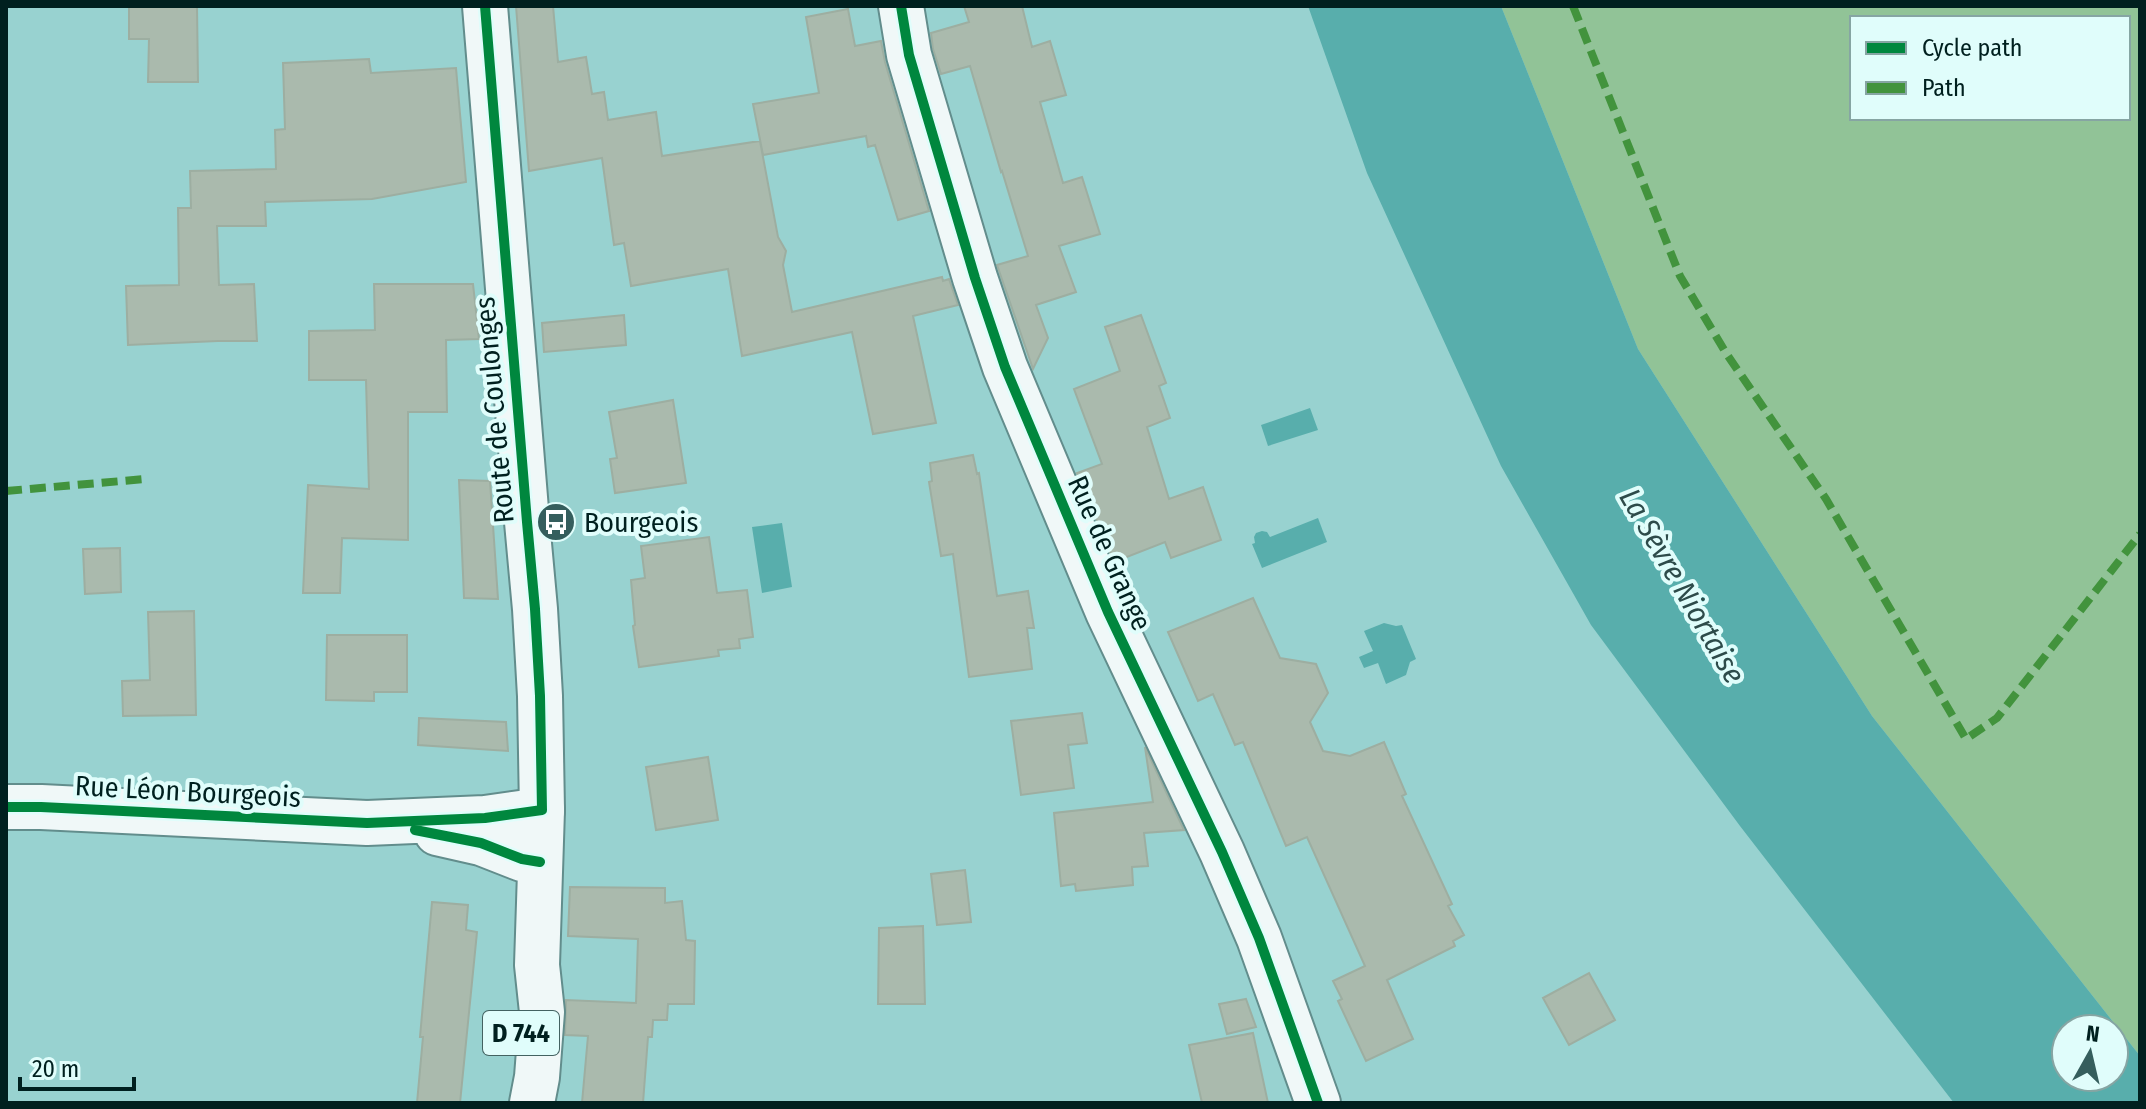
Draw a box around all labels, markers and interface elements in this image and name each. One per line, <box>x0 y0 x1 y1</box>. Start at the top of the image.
legend <box>1850 16 2130 120</box>
text: Cycle path <box>1922 34 2022 62</box>
text: Path <box>1922 74 1966 102</box>
street label: Route de Coulonges <box>468 295 521 524</box>
street label: Rue de Grange <box>1061 471 1158 636</box>
water label: La Sèvre Niortaise <box>1612 482 1752 690</box>
bus stop icon: Bourgeois <box>535 501 577 543</box>
place label: Bourgeois <box>584 506 698 539</box>
street label: Rue Léon Bourgeois <box>74 769 302 814</box>
road number: D 744 <box>483 1011 559 1055</box>
north arrow <box>2050 1013 2130 1093</box>
text: N <box>2084 1019 2101 1048</box>
scale bar <box>20 1041 134 1091</box>
text: 20 m <box>32 1055 79 1083</box>

